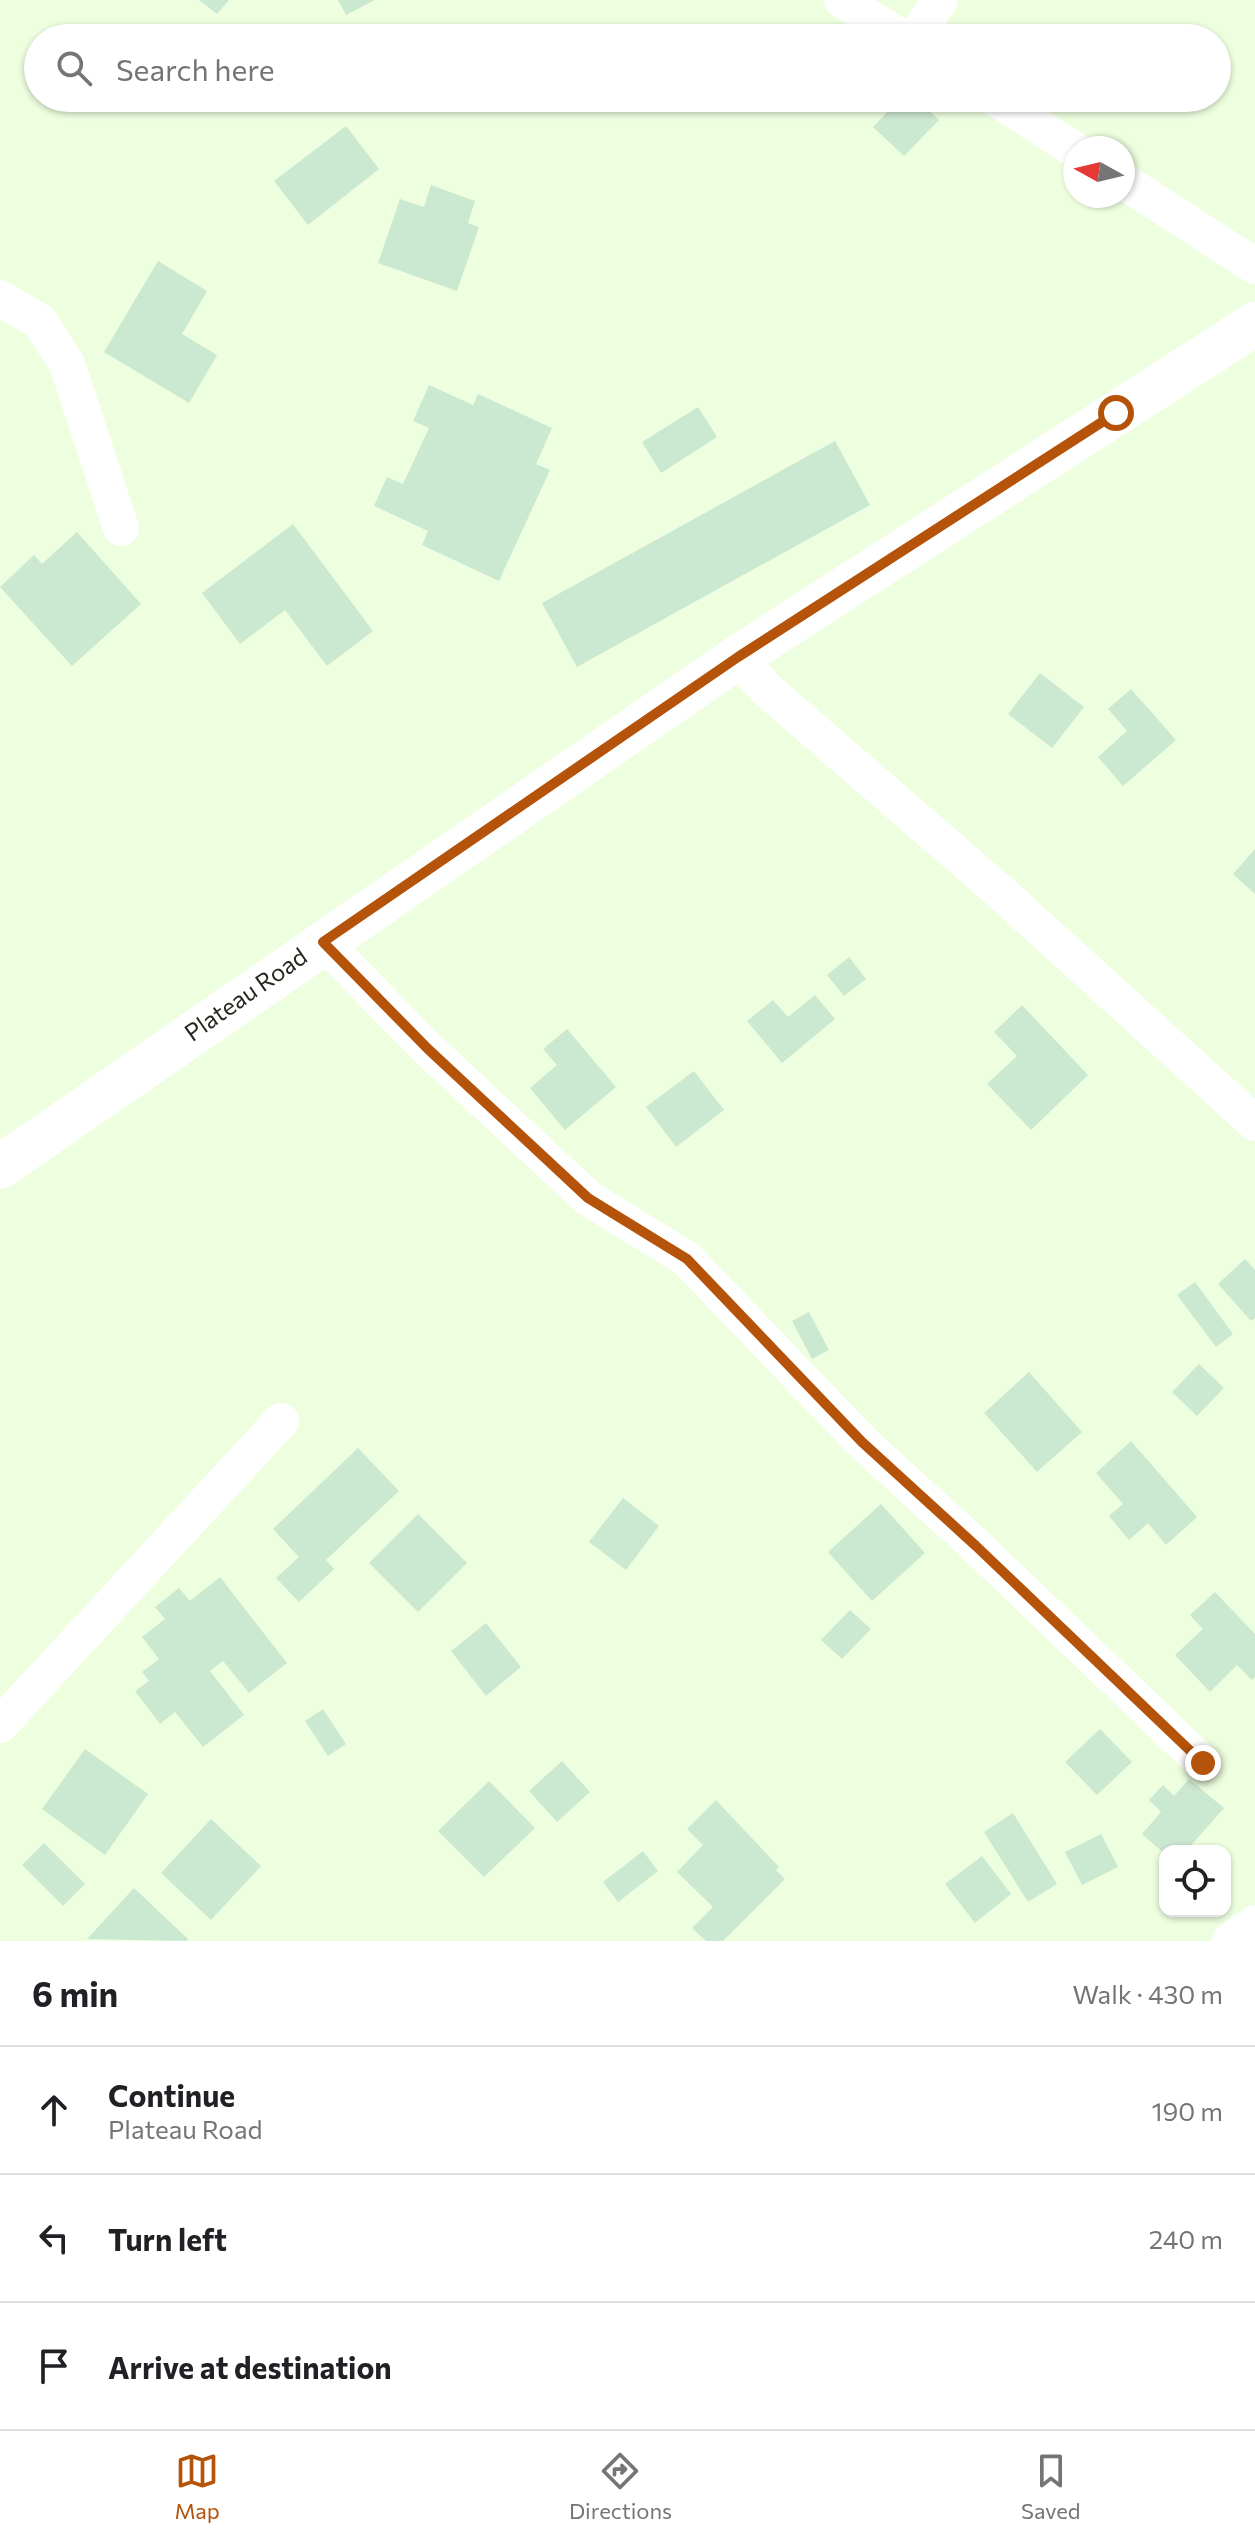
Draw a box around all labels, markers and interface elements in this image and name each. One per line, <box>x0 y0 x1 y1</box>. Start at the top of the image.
search box <box>24 24 1231 112</box>
icon: search <box>52 46 96 90</box>
text: Search here <box>116 50 275 87</box>
north arrow <box>1063 136 1135 208</box>
route start <box>1098 395 1134 431</box>
street label: Plateau Road <box>178 941 312 1047</box>
route end <box>1185 1745 1221 1781</box>
map controls <box>1159 1845 1231 1917</box>
button: locate <box>1159 1845 1231 1917</box>
text: 6 min <box>32 1972 118 2014</box>
text: Walk · 430 m <box>1072 1978 1223 2009</box>
text: Continue <box>108 2076 235 2113</box>
icon: ahead <box>32 2088 76 2132</box>
text: 190 m <box>1151 2095 1223 2126</box>
text: Plateau Road <box>108 2113 263 2144</box>
icon: left <box>32 2216 76 2260</box>
text: Turn left <box>108 2220 227 2257</box>
text: 240 m <box>1149 2223 1223 2254</box>
icon: arrive <box>32 2344 76 2388</box>
text: Arrive at destination <box>108 2348 392 2385</box>
tab: Map <box>175 2449 220 2524</box>
tab: Directions <box>569 2449 672 2524</box>
tab: Saved <box>1021 2449 1080 2524</box>

